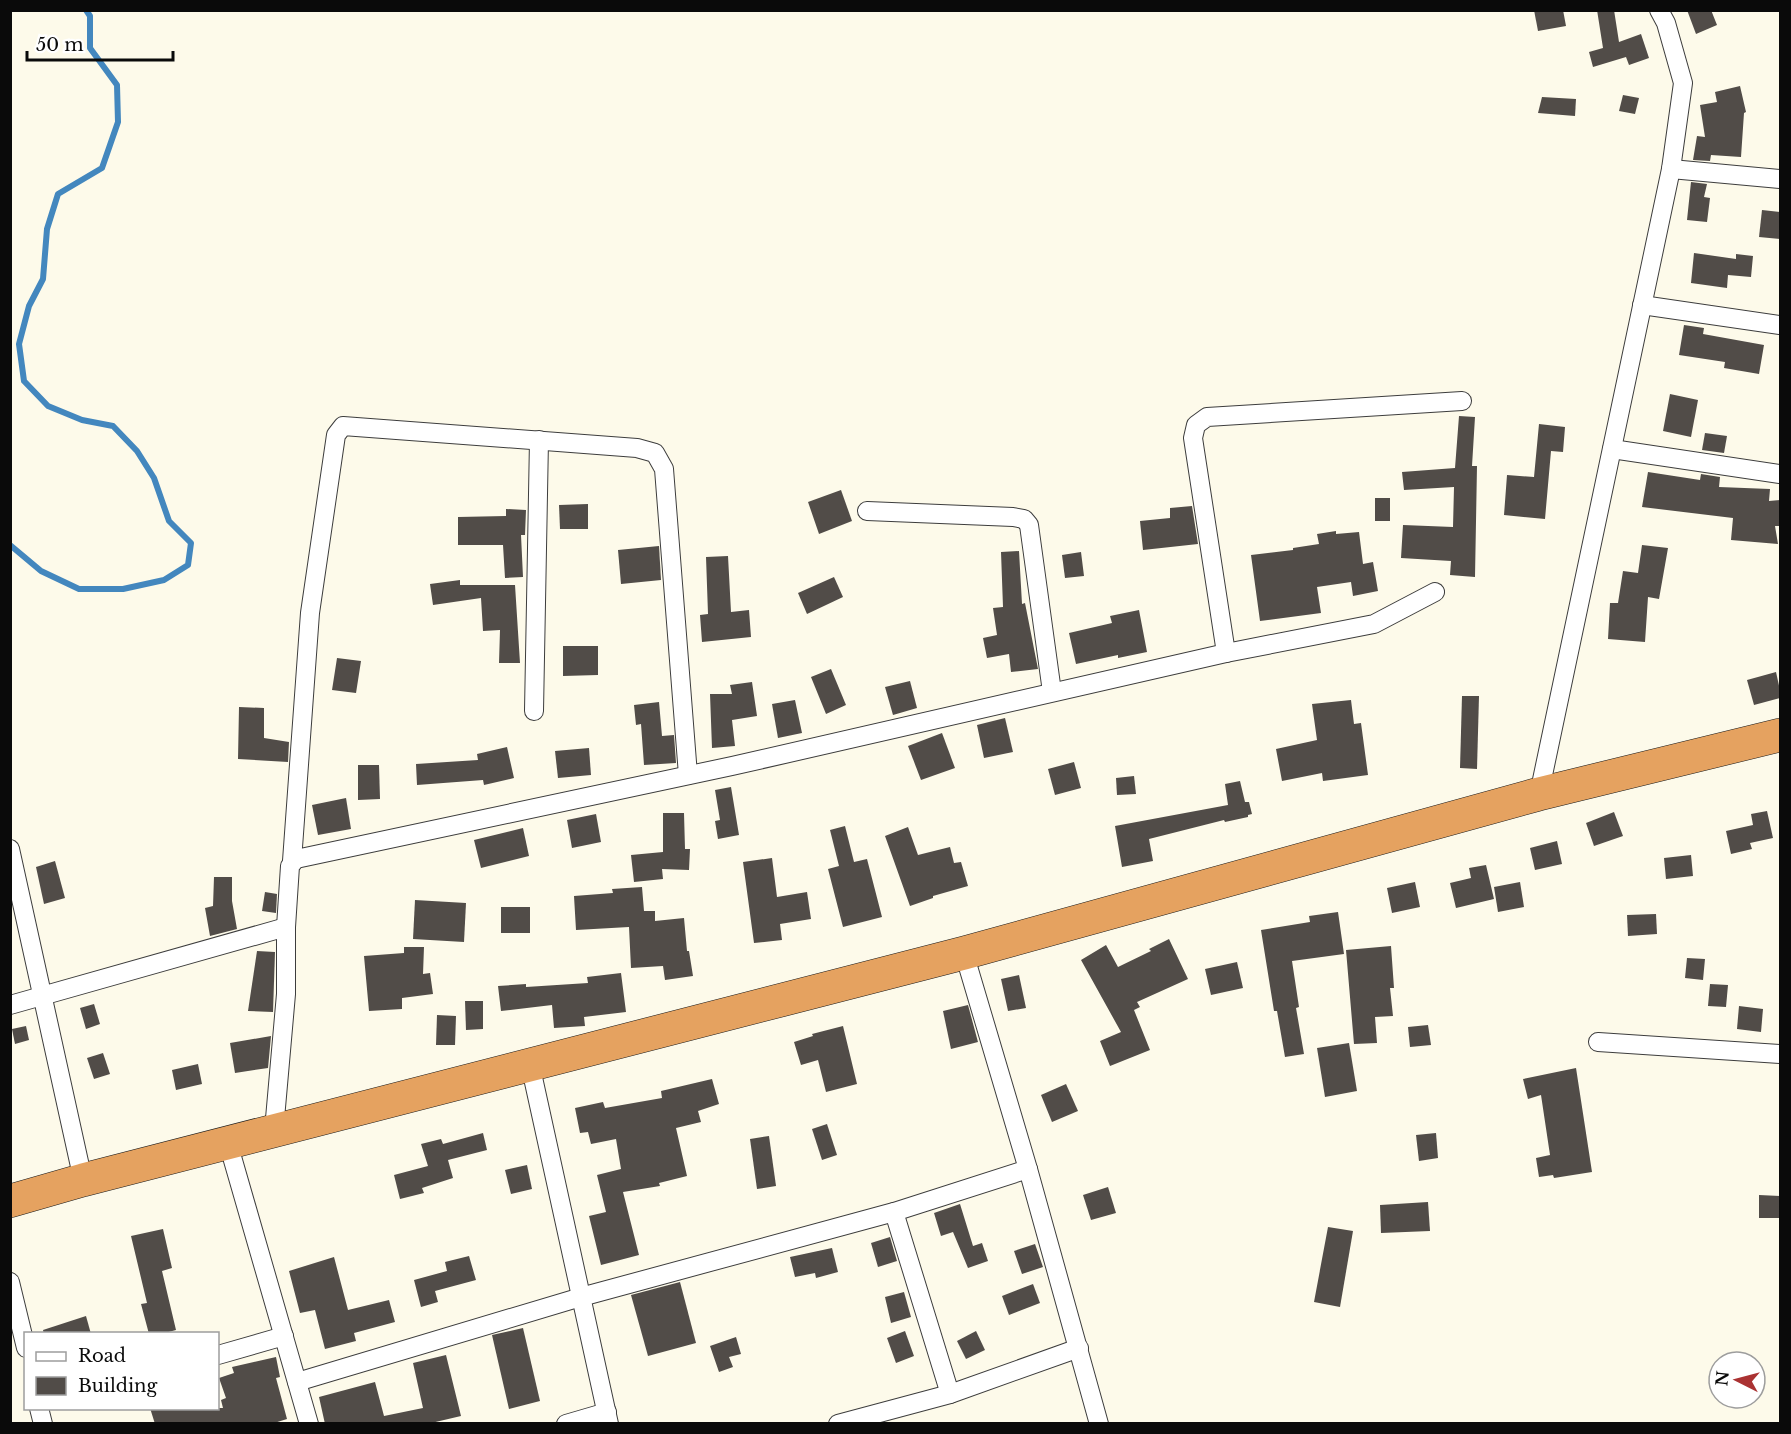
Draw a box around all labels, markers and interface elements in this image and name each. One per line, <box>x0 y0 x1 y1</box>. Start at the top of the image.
scale bar <box>27 24 172 62</box>
text: 50 m <box>36 34 84 56</box>
legend <box>24 1332 219 1410</box>
text: Road <box>78 1345 126 1367</box>
north arrow <box>1707 1350 1767 1410</box>
text: N <box>1711 1370 1733 1387</box>
text: Building <box>78 1375 157 1397</box>

